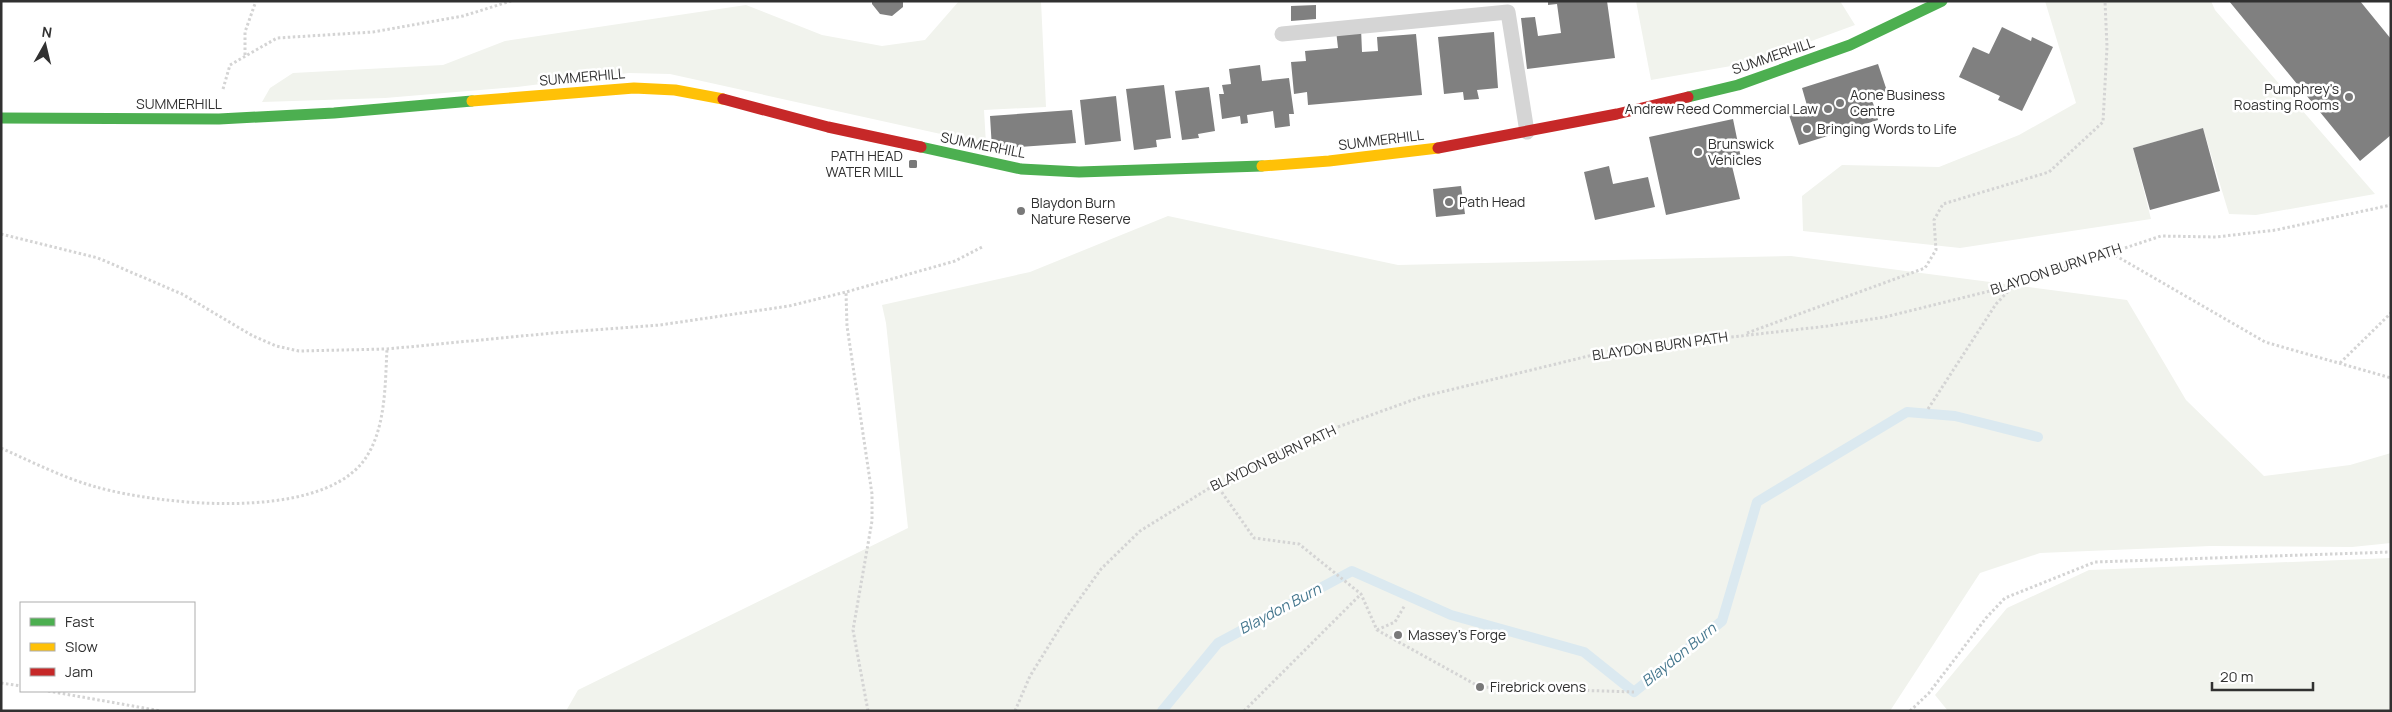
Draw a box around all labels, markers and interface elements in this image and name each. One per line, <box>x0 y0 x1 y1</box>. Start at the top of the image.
north arrow <box>20 20 70 70</box>
text: N <box>41 22 53 42</box>
street label: SUMMERHILL <box>1729 33 1817 79</box>
street label: SUMMERHILL <box>538 63 626 90</box>
place label: Pumphrey's Roasting Rooms <box>2234 79 2339 114</box>
place label: Aone Business Centre <box>1850 85 1945 120</box>
marker: Pumphrey's Roasting Rooms <box>2343 91 2355 103</box>
street label: SUMMERHILL <box>136 94 222 113</box>
marker: Aone Business Centre <box>1834 97 1846 109</box>
place label: Andrew Reed Commercial Law <box>1625 99 1818 118</box>
marker: Andrew Reed Commercial Law <box>1822 103 1834 115</box>
place label: Bringing Words to Life <box>1817 119 1957 138</box>
marker: Bringing Words to Life <box>1801 123 1813 135</box>
street label: SUMMERHILL <box>1337 125 1425 154</box>
street label: SUMMERHILL <box>939 127 1027 162</box>
place label: Brunswick Vehicles <box>1708 134 1775 169</box>
place label: PATH HEAD WATER MILL <box>826 146 903 181</box>
marker: Brunswick Vehicles <box>1692 146 1704 158</box>
marker: PATH HEAD WATER MILL <box>907 158 919 170</box>
place label: Path Head <box>1459 192 1525 211</box>
place label: Blaydon Burn Nature Reserve <box>1031 193 1131 228</box>
marker: Path Head <box>1443 196 1455 208</box>
marker: Blaydon Burn Nature Reserve <box>1015 205 1027 217</box>
street label: BLAYDON BURN PATH <box>1988 238 2124 299</box>
street label: BLAYDON BURN PATH <box>1591 327 1729 364</box>
street label: BLAYDON BURN PATH <box>1207 420 1339 495</box>
water label: Blaydon Burn <box>1235 578 1326 639</box>
legend <box>20 602 195 692</box>
text: Fast <box>65 611 94 632</box>
water label: Blaydon Burn <box>1637 617 1721 691</box>
place label: Massey's Forge <box>1408 625 1506 644</box>
marker: Massey's Forge <box>1392 629 1404 641</box>
text: Slow <box>65 636 98 657</box>
scale bar <box>2212 660 2313 692</box>
text: Jam <box>65 661 93 682</box>
text: 20 m <box>2220 666 2253 687</box>
place label: Firebrick ovens <box>1490 677 1586 696</box>
marker: Firebrick ovens <box>1474 681 1486 693</box>

